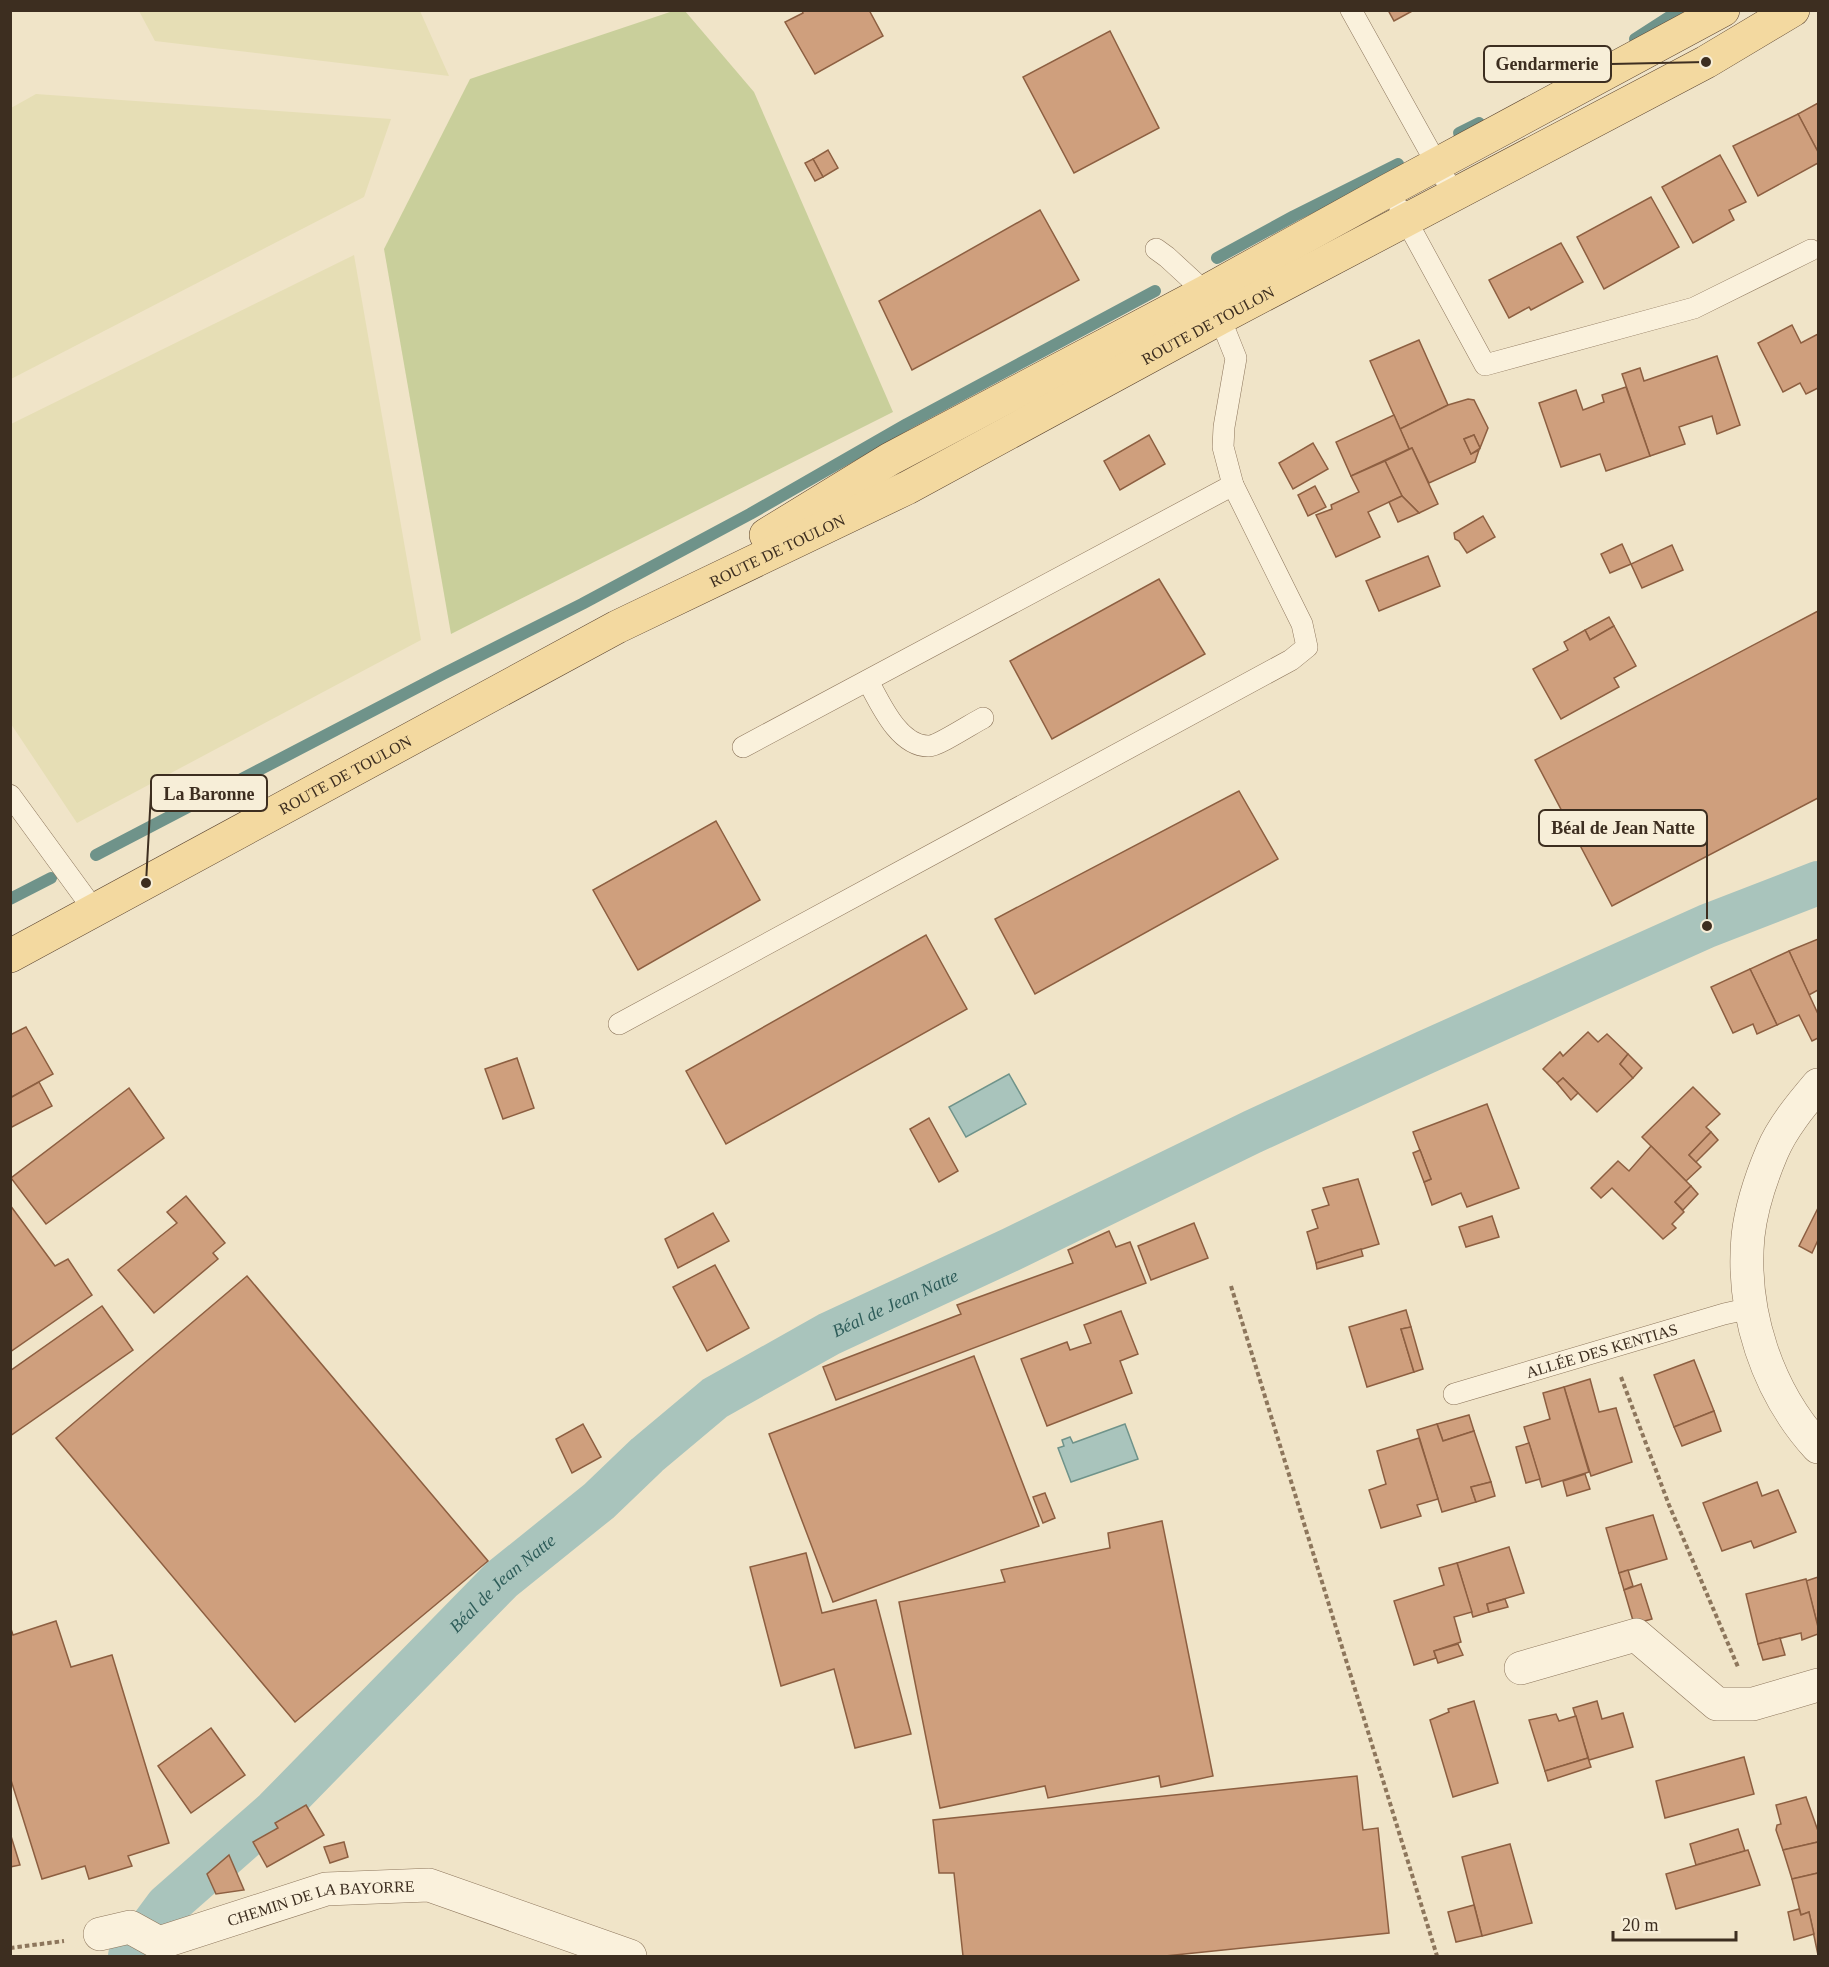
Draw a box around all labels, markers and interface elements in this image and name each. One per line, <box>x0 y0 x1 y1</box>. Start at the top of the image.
callout: Gendarmerie <box>1484 46 1611 82</box>
text: Gendarmerie <box>1496 54 1598 74</box>
street label: ROUTE DE TOULON <box>1138 282 1277 368</box>
street label: ROUTE DE TOULON <box>707 510 848 590</box>
street label: ROUTE DE TOULON <box>276 732 414 817</box>
callout: La Baronne <box>151 775 267 811</box>
text: La Baronne <box>163 784 255 804</box>
callout: Béal de Jean Natte <box>1539 810 1707 846</box>
text: Béal de Jean Natte <box>1551 818 1695 838</box>
water label: Béal de Jean Natte <box>829 1265 961 1341</box>
street label: ALLÉE DES KENTIAS <box>1524 1320 1680 1381</box>
water label: Béal de Jean Natte <box>445 1530 559 1637</box>
street label: CHEMIN DE LA BAYORRE <box>225 1877 415 1929</box>
scale bar <box>1613 1904 1736 1942</box>
text: 20 m <box>1622 1915 1659 1935</box>

